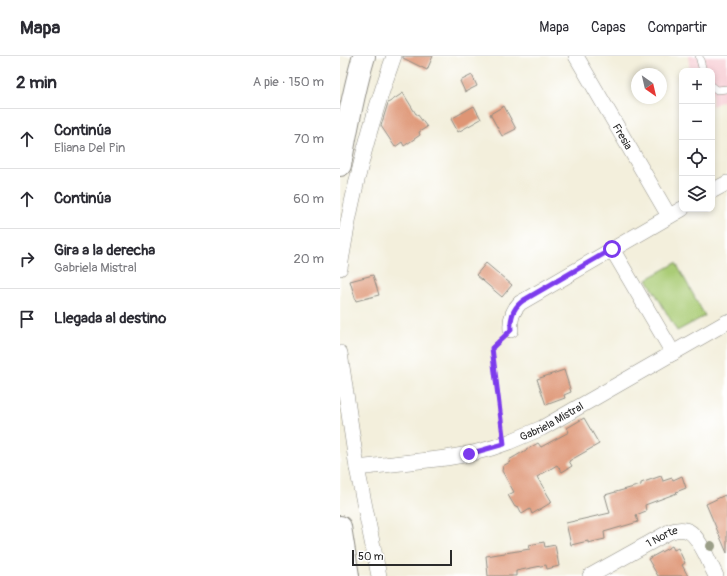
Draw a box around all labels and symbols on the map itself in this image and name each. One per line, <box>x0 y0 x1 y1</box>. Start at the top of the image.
north arrow <box>631 68 667 104</box>
street label: Fresia <box>610 121 635 152</box>
route start <box>603 240 621 258</box>
street label: Gabriela Mistral <box>518 399 586 443</box>
route end <box>460 445 478 463</box>
street label: 1 Norte <box>644 523 679 550</box>
scale bar <box>352 548 452 567</box>

